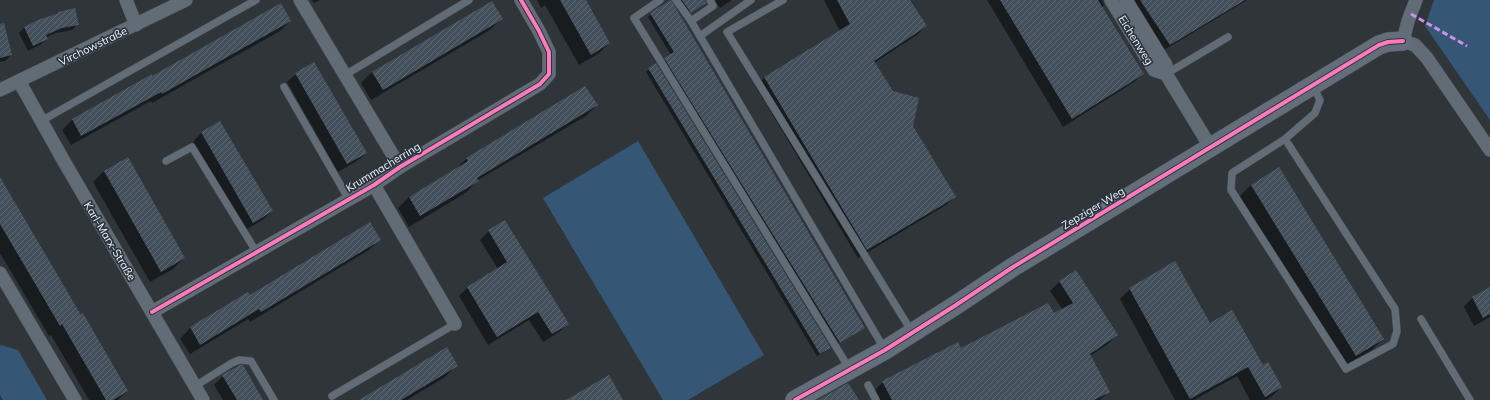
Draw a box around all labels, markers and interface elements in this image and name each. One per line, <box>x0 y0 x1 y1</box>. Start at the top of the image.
street label: Eichenweg <box>1115 13 1157 67</box>
street label: Virchowstraße <box>56 23 130 69</box>
street label: Krummacherring <box>343 139 423 195</box>
street label: Zepziger Weg <box>1059 184 1127 232</box>
street label: Karl-Marx-Straße <box>81 199 139 283</box>

